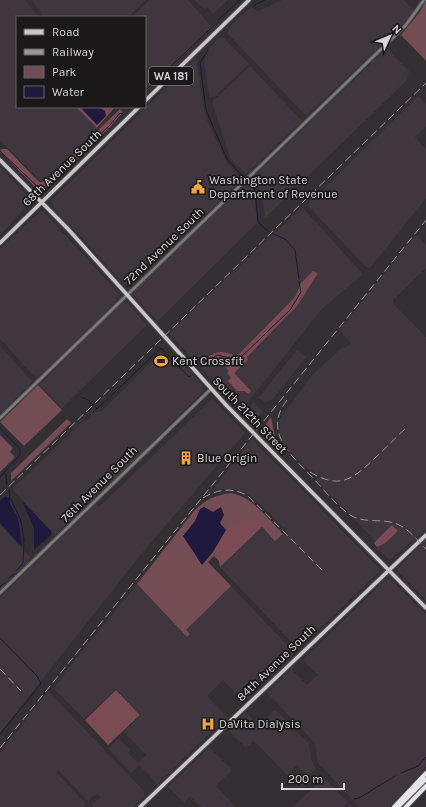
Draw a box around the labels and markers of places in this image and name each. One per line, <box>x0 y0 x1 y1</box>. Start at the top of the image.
place label: Washington State Department of Revenue <box>209 173 337 201</box>
public building icon: Washington State Department of Revenue <box>190 179 206 195</box>
sports icon: Kent Crossfit <box>153 353 169 369</box>
place label: Kent Crossfit <box>172 354 244 368</box>
building icon: Blue Origin <box>178 450 194 466</box>
place label: Blue Origin <box>197 451 257 465</box>
hospital icon: DaVita Dialysis <box>200 716 216 732</box>
place label: DaVita Dialysis <box>219 717 301 731</box>

